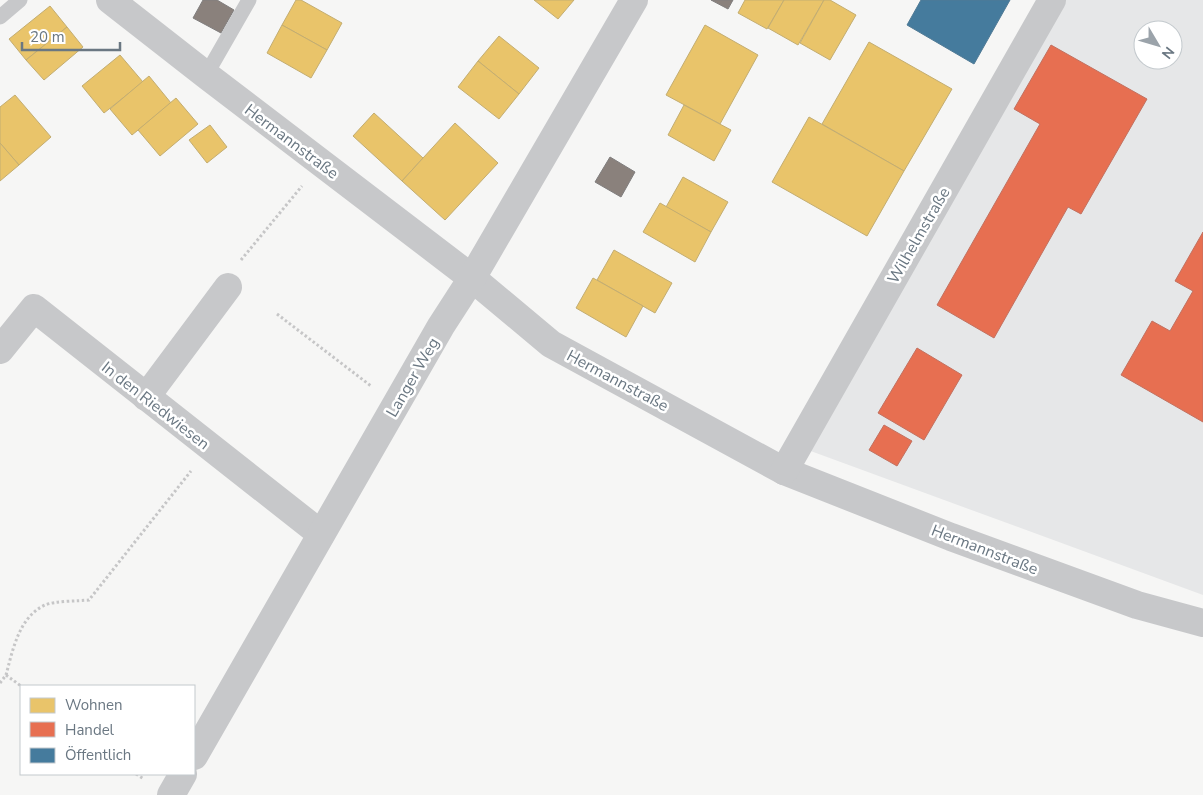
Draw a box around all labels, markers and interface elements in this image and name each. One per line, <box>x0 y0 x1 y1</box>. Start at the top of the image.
scale bar <box>22 20 120 52</box>
north arrow <box>1133 20 1183 70</box>
text: 20 m <box>30 27 65 47</box>
text: N <box>1157 43 1179 63</box>
street label: Hermannstraße <box>240 99 343 184</box>
street label: Wilhelmstraße <box>882 183 955 288</box>
street label: Langer Weg <box>381 334 445 421</box>
street label: Hermannstraße <box>563 345 672 417</box>
street label: In den Riedwiesen <box>97 357 214 455</box>
street label: Hermannstraße <box>928 520 1041 580</box>
legend <box>20 685 195 775</box>
text: Wohnen <box>65 695 123 715</box>
text: Handel <box>65 720 115 740</box>
text: Öffentlich <box>65 745 131 765</box>

